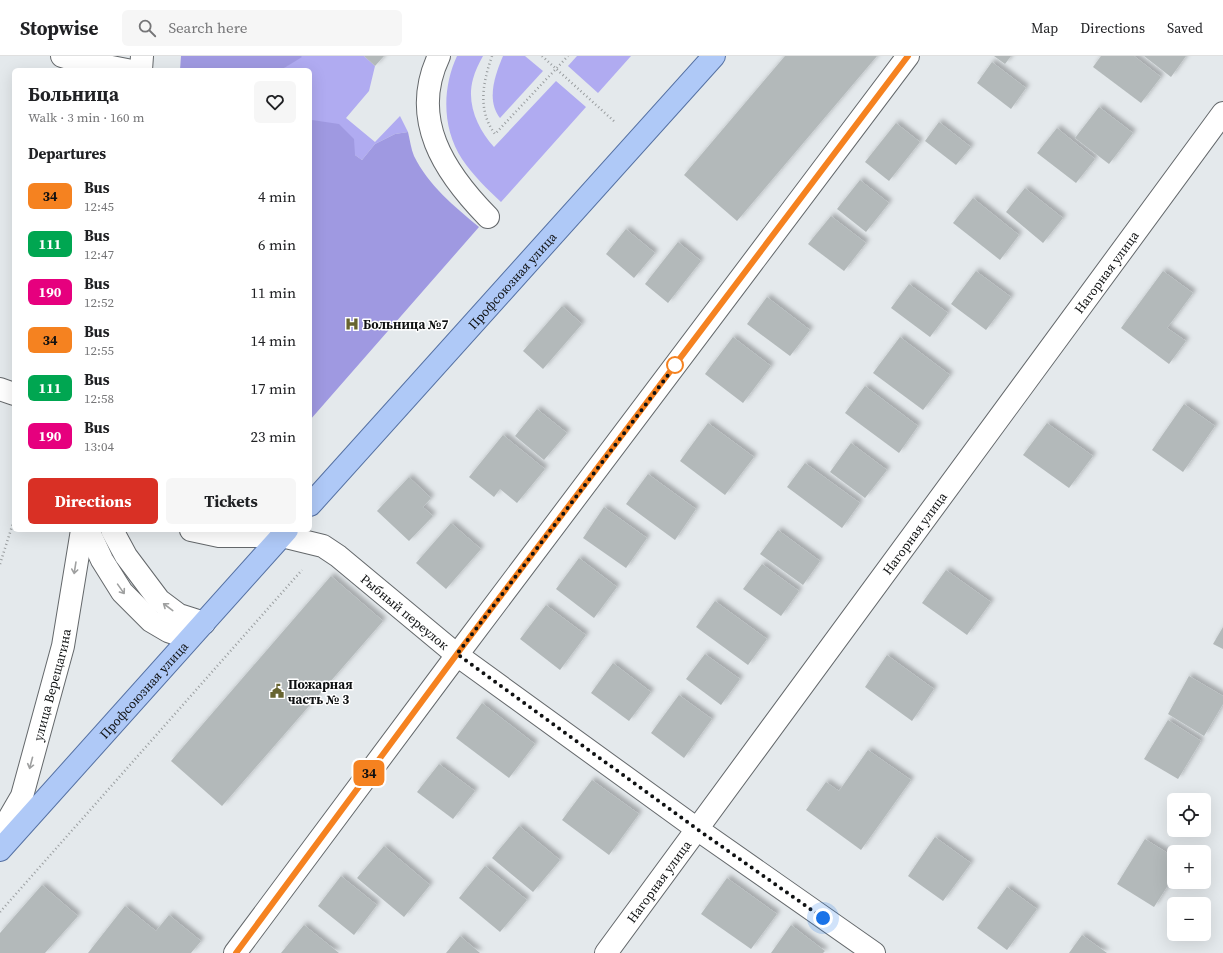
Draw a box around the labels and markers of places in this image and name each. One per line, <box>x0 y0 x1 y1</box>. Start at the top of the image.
hospital icon: Больница №7 <box>344 316 360 332</box>
place label: Больница №7 <box>363 316 449 333</box>
unlabelled marker <box>666 356 684 374</box>
place label: Пожарная часть № 3 <box>288 676 353 708</box>
public building icon: Пожарная часть № 3 <box>269 683 285 699</box>

